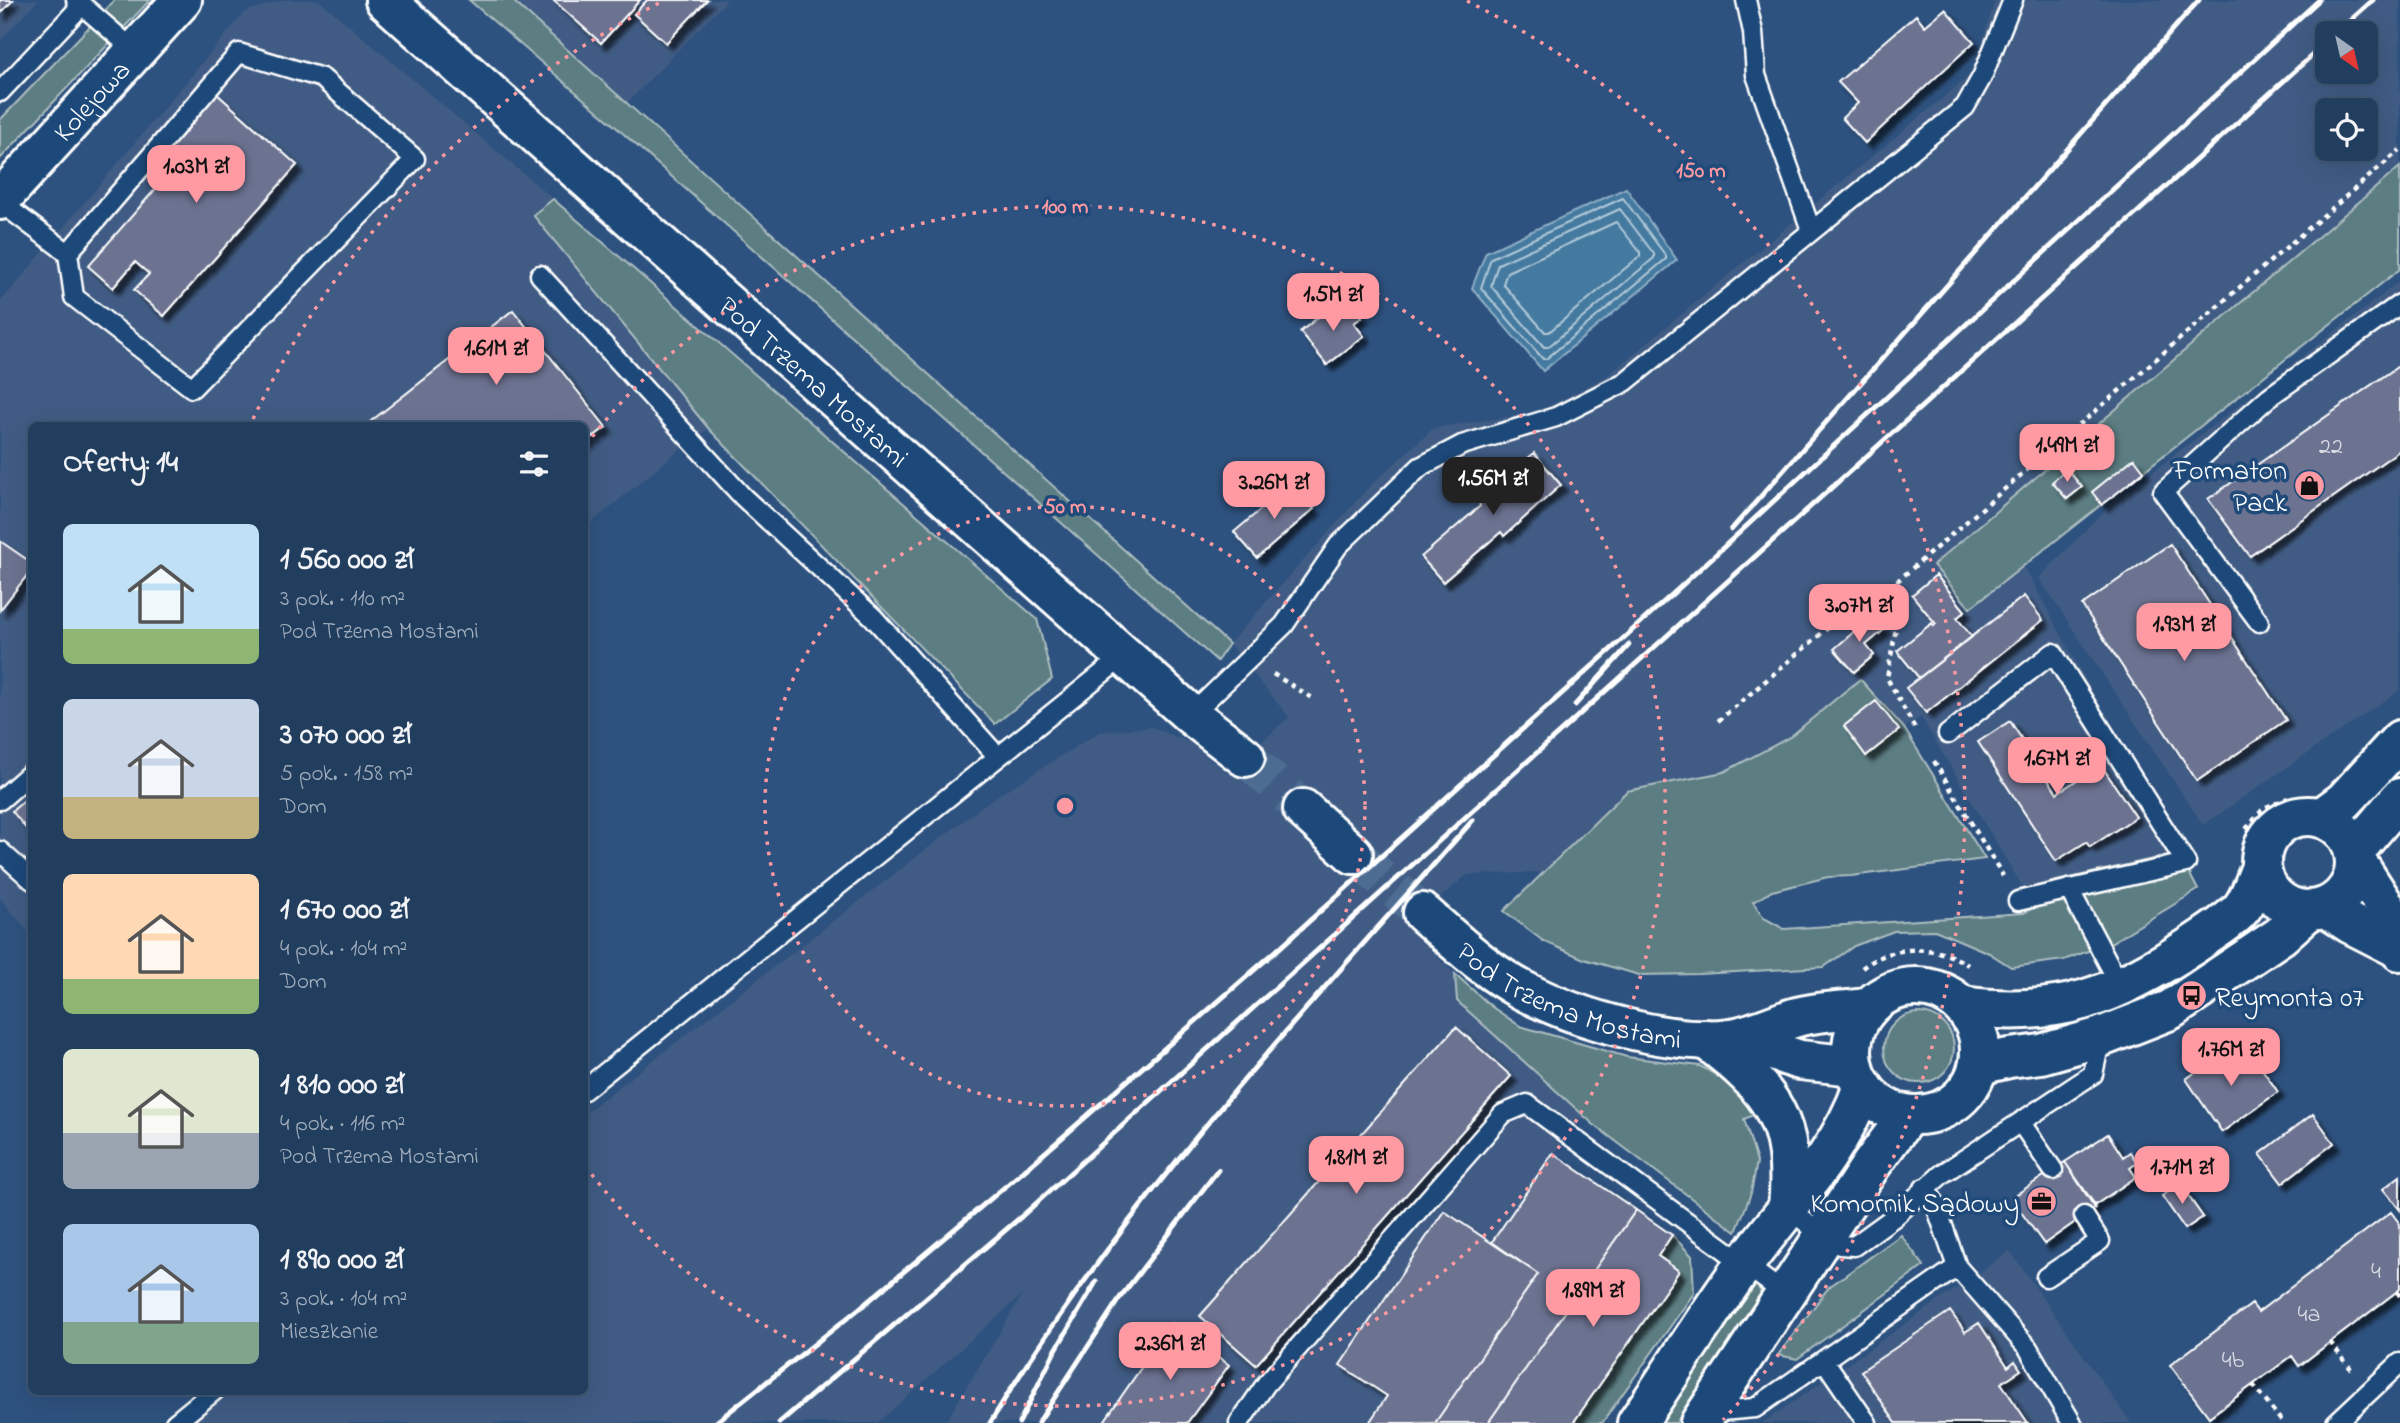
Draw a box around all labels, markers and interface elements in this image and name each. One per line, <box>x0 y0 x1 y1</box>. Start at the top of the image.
north arrow <box>2315 21 2378 84</box>
map controls <box>2315 21 2378 161</box>
street label: Kolejowa <box>45 52 142 153</box>
button: locate <box>2315 98 2378 161</box>
pin: 1.03M zł <box>124 146 268 205</box>
text: 1.03M zł <box>163 151 229 184</box>
text: 150 m <box>1676 157 1726 187</box>
text: 100 m <box>1042 193 1088 223</box>
pin: 1.5M zł <box>1268 274 1398 333</box>
text: 1.5M zł <box>1303 279 1363 312</box>
street label: Pod Trzema Mostami <box>708 288 916 479</box>
pin: 1.61M zł <box>424 328 568 387</box>
text: 1.61M zł <box>464 333 528 366</box>
pin: 1.49M zł <box>1995 424 2139 484</box>
text: 1.49M zł <box>2036 430 2098 463</box>
house number: 22 <box>2319 430 2343 465</box>
text: Oferty: 14 <box>63 442 178 486</box>
icon: filters <box>515 445 553 483</box>
place label: Formaton Pack <box>2173 452 2288 525</box>
pin: 1.56M zł <box>1421 458 1565 517</box>
pin: 3.26M zł <box>1202 462 1346 521</box>
text: 1.56M zł <box>1458 463 1528 496</box>
text: 3.26M zł <box>1239 467 1309 500</box>
shop icon: Formaton Pack <box>2293 468 2327 502</box>
text: 50 m <box>1044 493 1086 523</box>
text: 1 560 000 zł <box>280 539 414 583</box>
icon: home <box>119 552 203 636</box>
text: 3 pok. · 110 m² <box>280 583 405 616</box>
pin: 3.07M zł <box>1787 584 1931 644</box>
text: 3.07M zł <box>1825 590 1893 623</box>
pin: 1.93M zł <box>2112 604 2256 663</box>
text: 1.93M zł <box>2153 609 2216 642</box>
text: Pod Trzema Mostami <box>280 616 479 649</box>
text: 3 070 000 zł <box>280 714 411 758</box>
icon: home <box>119 727 203 811</box>
pin: 1.67M zł <box>1985 738 2129 797</box>
text: 1.67M zł <box>2024 743 2090 776</box>
text: 5 pok. · 158 m² <box>280 758 413 791</box>
text: Dom <box>280 791 327 824</box>
centre of rings <box>1053 794 1077 818</box>
text: 1 670 000 zł <box>280 889 409 933</box>
icon: home <box>119 902 203 986</box>
text: 4 pok. · 104 m² <box>280 933 407 966</box>
street label: Pod Trzema Mostami <box>1446 934 1683 1062</box>
text: Dom <box>280 966 327 999</box>
bus stop icon: Reymonta 07 <box>2175 979 2209 1013</box>
place label: Reymonta 07 <box>2215 979 2364 1020</box>
pin: 1.76M zł <box>2159 1028 2303 1088</box>
text: 1.76M zł <box>2198 1034 2264 1067</box>
text: 1 810 000 zł <box>280 1064 404 1108</box>
icon: home <box>119 1077 203 1161</box>
text: 4 pok. · 116 m² <box>280 1108 405 1141</box>
pin: 1.81M zł <box>1284 1136 1428 1196</box>
text: Pod Trzema Mostami <box>280 1141 479 1174</box>
text: 1.81M zł <box>1325 1142 1387 1175</box>
pin: 1.71M zł <box>2110 1146 2254 1206</box>
text: 1.71M zł <box>2150 1152 2214 1185</box>
place label: Komornik Sądowy <box>1810 1185 2019 1226</box>
office icon: Komornik Sądowy <box>2025 1185 2059 1219</box>
text: 1 890 000 zł <box>280 1239 404 1283</box>
icon: home <box>119 1252 203 1336</box>
house number: 4 <box>2371 1255 2381 1290</box>
pin: 1.89M zł <box>1521 1270 1665 1329</box>
text: 1.89M zł <box>1562 1275 1624 1308</box>
text: 3 pok. · 104 m² <box>280 1283 407 1316</box>
house number: 4a <box>2298 1298 2320 1333</box>
text: Mieszkanie <box>280 1316 378 1349</box>
pin: 2.36M zł <box>1098 1322 1242 1382</box>
text: 2.36M zł <box>1135 1328 1205 1361</box>
house number: 4b <box>2222 1344 2245 1379</box>

